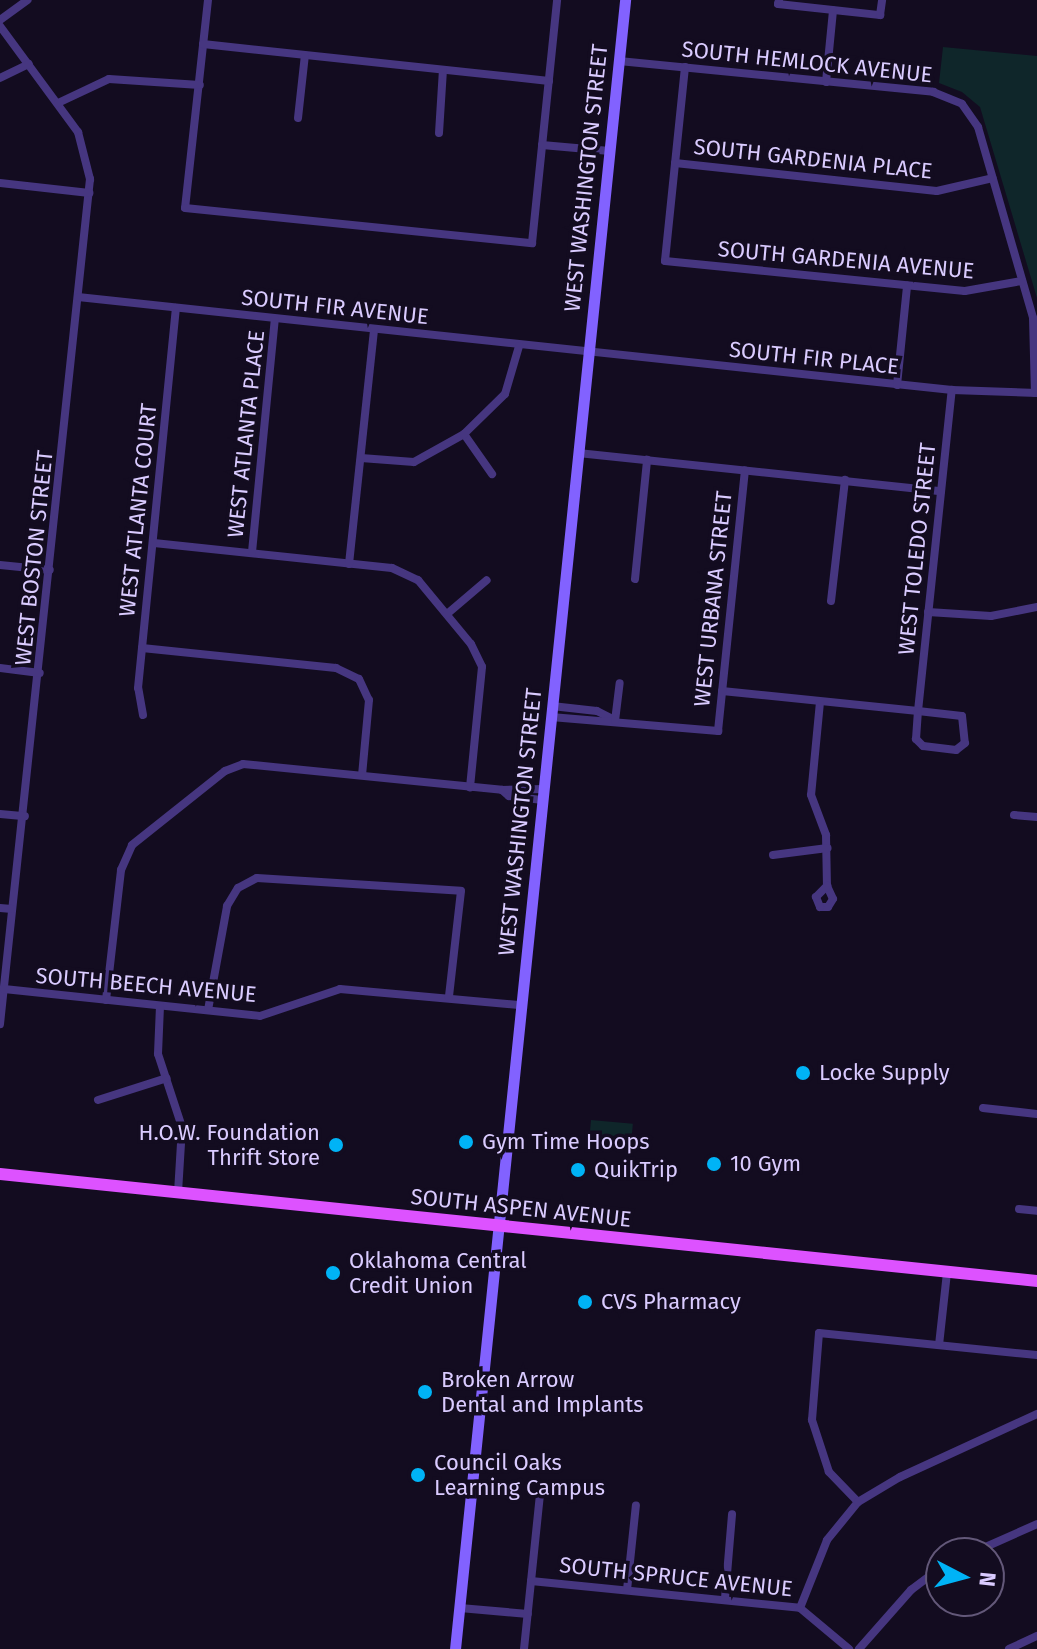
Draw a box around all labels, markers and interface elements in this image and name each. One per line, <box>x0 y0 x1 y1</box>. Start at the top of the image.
street label: SOUTH HEMLOCK AVENUE <box>680 36 934 88</box>
street label: WEST WASHINGTON STREET <box>559 43 613 313</box>
street label: SOUTH GARDENIA PLACE <box>692 133 934 185</box>
street label: SOUTH GARDENIA AVENUE <box>717 236 975 284</box>
street label: SOUTH FIR AVENUE <box>240 284 430 330</box>
street label: WEST ATLANTA PLACE <box>222 329 270 539</box>
street label: SOUTH FIR PLACE <box>728 336 900 380</box>
street label: WEST ATLANTA COURT <box>114 402 162 618</box>
street label: WEST TOLEDO STREET <box>893 442 941 656</box>
street label: WEST BOSTON STREET <box>10 449 58 667</box>
street label: WEST URBANA STREET <box>689 490 737 708</box>
street label: WEST WASHINGTON STREET <box>493 687 547 957</box>
street label: SOUTH BEECH AVENUE <box>35 962 257 1008</box>
place label: Locke Supply <box>819 1060 950 1086</box>
marker: Locke Supply <box>794 1064 812 1082</box>
place label: H.O.W. Foundation Thrift Store <box>139 1119 320 1170</box>
place label: Gym Time Hoops <box>482 1129 650 1155</box>
marker: Gym Time Hoops <box>457 1133 475 1151</box>
marker: H.O.W. Foundation Thrift Store <box>327 1136 345 1154</box>
place label: 10 Gym <box>730 1151 801 1177</box>
marker: 10 Gym <box>705 1155 723 1173</box>
place label: QuikTrip <box>594 1157 678 1183</box>
marker: QuikTrip <box>569 1161 587 1179</box>
street label: SOUTH ASPEN AVENUE <box>409 1183 633 1233</box>
place label: Oklahoma Central Credit Union <box>349 1247 527 1298</box>
marker: Oklahoma Central Credit Union <box>324 1264 342 1282</box>
place label: CVS Pharmacy <box>601 1289 741 1315</box>
marker: CVS Pharmacy <box>576 1293 594 1311</box>
place label: Broken Arrow Dental and Implants <box>441 1366 644 1418</box>
marker: Broken Arrow Dental and Implants <box>416 1383 434 1401</box>
place label: Council Oaks Learning Campus <box>434 1449 605 1500</box>
marker: Council Oaks Learning Campus <box>409 1466 427 1484</box>
north arrow <box>925 1537 1005 1617</box>
street label: SOUTH SPRUCE AVENUE <box>558 1552 794 1602</box>
text: N <box>973 1571 1002 1588</box>

